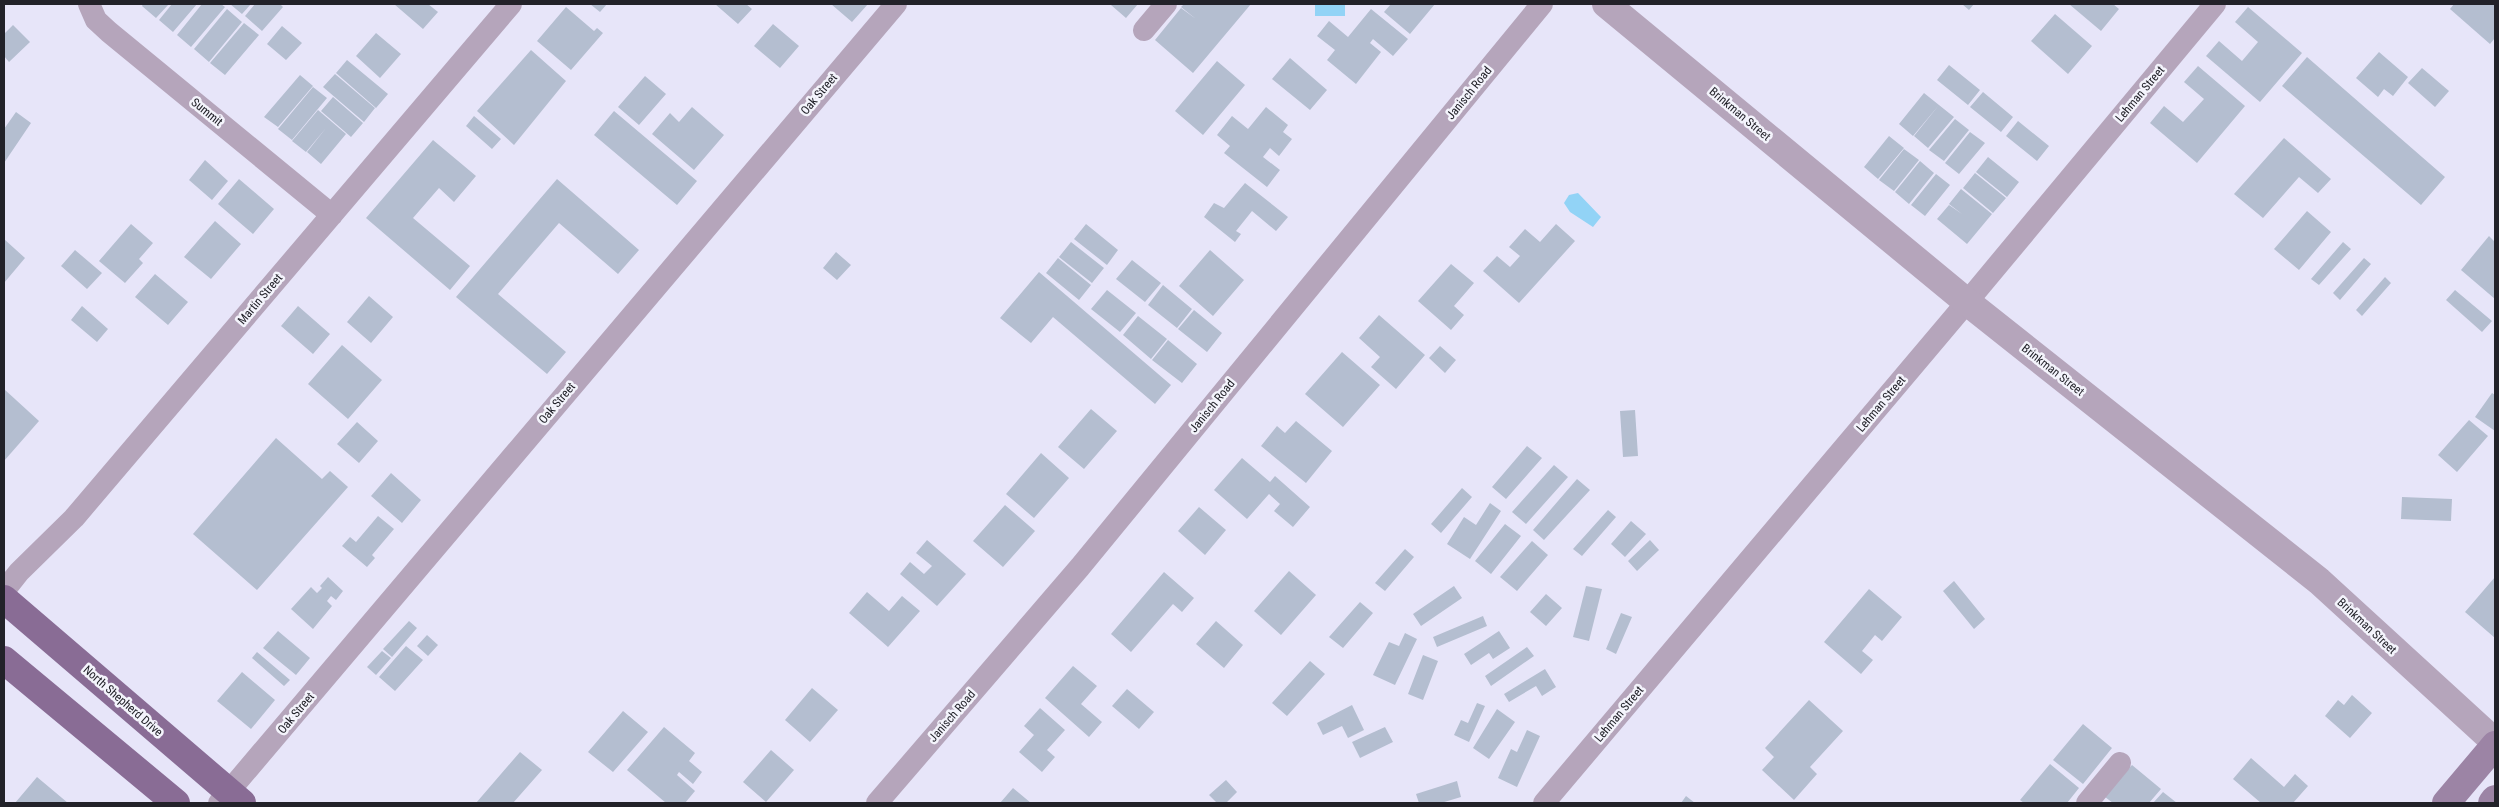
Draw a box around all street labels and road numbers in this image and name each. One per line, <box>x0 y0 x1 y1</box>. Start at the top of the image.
street label: Lehman Street <box>2113 63 2168 125</box>
street label: Janisch Road <box>1443 64 1495 122</box>
street label: Oak Street <box>798 70 840 117</box>
street label: Brinkman Street <box>1707 84 1774 144</box>
street label: Summit <box>188 95 226 129</box>
street label: Martin Street <box>235 271 285 327</box>
street label: Brinkman Street <box>2019 341 2087 399</box>
street label: Lehman Street <box>1854 373 1909 435</box>
street label: Janisch Road <box>1186 377 1238 435</box>
street label: Oak Street <box>536 379 578 426</box>
street label: Brinkman Street <box>2335 595 2400 657</box>
street label: North Shepherd Drive <box>80 663 166 740</box>
street label: Lehman Street <box>1592 683 1647 745</box>
street label: Janisch Road <box>926 687 978 745</box>
street label: Oak Street <box>275 689 317 736</box>

